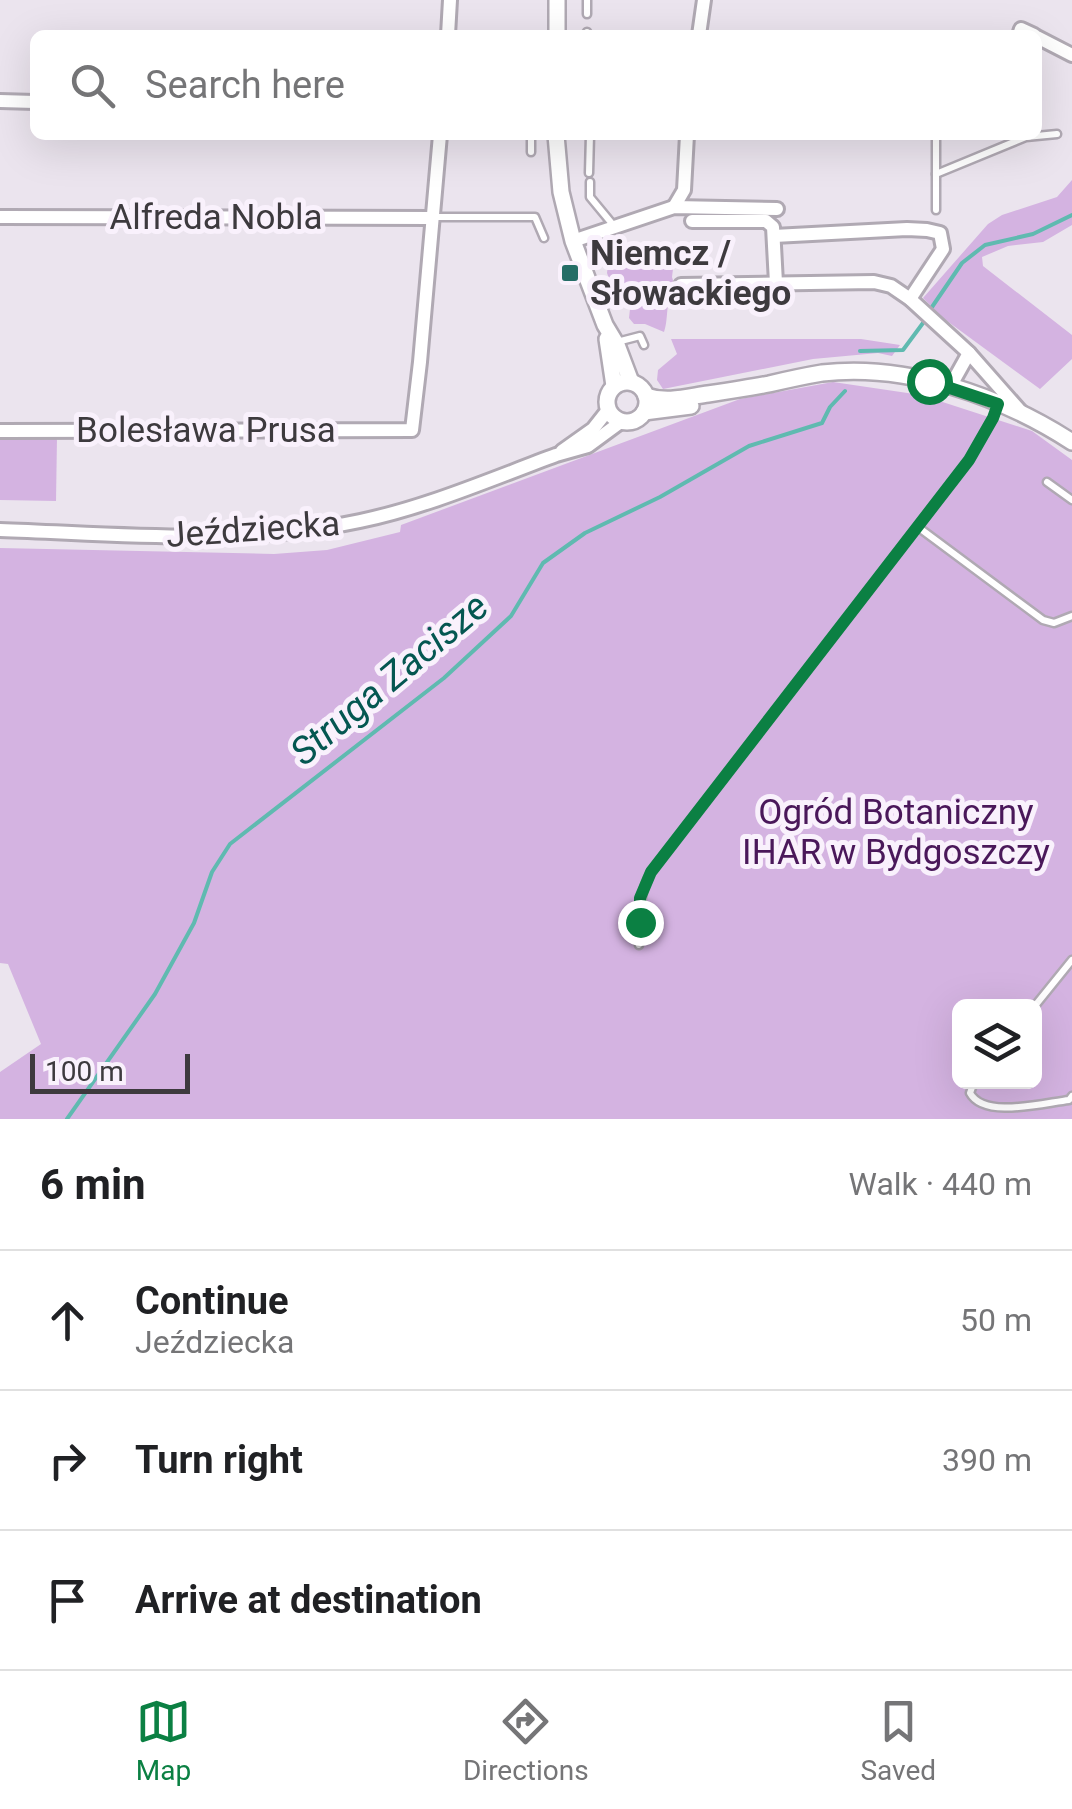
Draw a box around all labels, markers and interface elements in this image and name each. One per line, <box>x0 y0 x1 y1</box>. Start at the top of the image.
search box <box>30 30 1042 140</box>
icon: search <box>65 58 120 113</box>
text: Search here <box>145 63 345 107</box>
street label: Alfreda Nobla <box>109 197 323 238</box>
place label: Niemcz / Słowackiego <box>590 233 791 314</box>
marker: Niemcz / Słowackiego <box>559 262 581 284</box>
route start <box>907 359 953 405</box>
street label: Bolesława Prusa <box>76 410 336 451</box>
street label: Jeździecka <box>165 503 341 556</box>
water label: Struga Zacisze <box>281 584 497 774</box>
park label: Ogród Botaniczny IHAR w Bydgoszczy <box>742 792 1050 873</box>
route end <box>618 900 664 946</box>
map controls <box>952 999 1042 1089</box>
button: layers <box>952 999 1042 1089</box>
scale bar <box>30 1049 190 1094</box>
text: 100 m <box>45 1055 124 1088</box>
text: 6 min <box>40 1160 146 1209</box>
text: Walk · 440 m <box>849 1165 1032 1203</box>
text: Continue <box>135 1279 289 1323</box>
icon: ahead <box>40 1293 95 1348</box>
text: 50 m <box>960 1301 1032 1339</box>
text: Jeździecka <box>135 1323 294 1361</box>
icon: right <box>40 1433 95 1488</box>
text: Turn right <box>135 1438 303 1482</box>
text: 390 m <box>942 1441 1032 1479</box>
icon: arrive <box>40 1573 95 1628</box>
text: Arrive at destination <box>135 1578 482 1622</box>
tab: Map <box>136 1694 191 1787</box>
tab: Directions <box>463 1694 589 1787</box>
tab: Saved <box>860 1694 936 1787</box>

